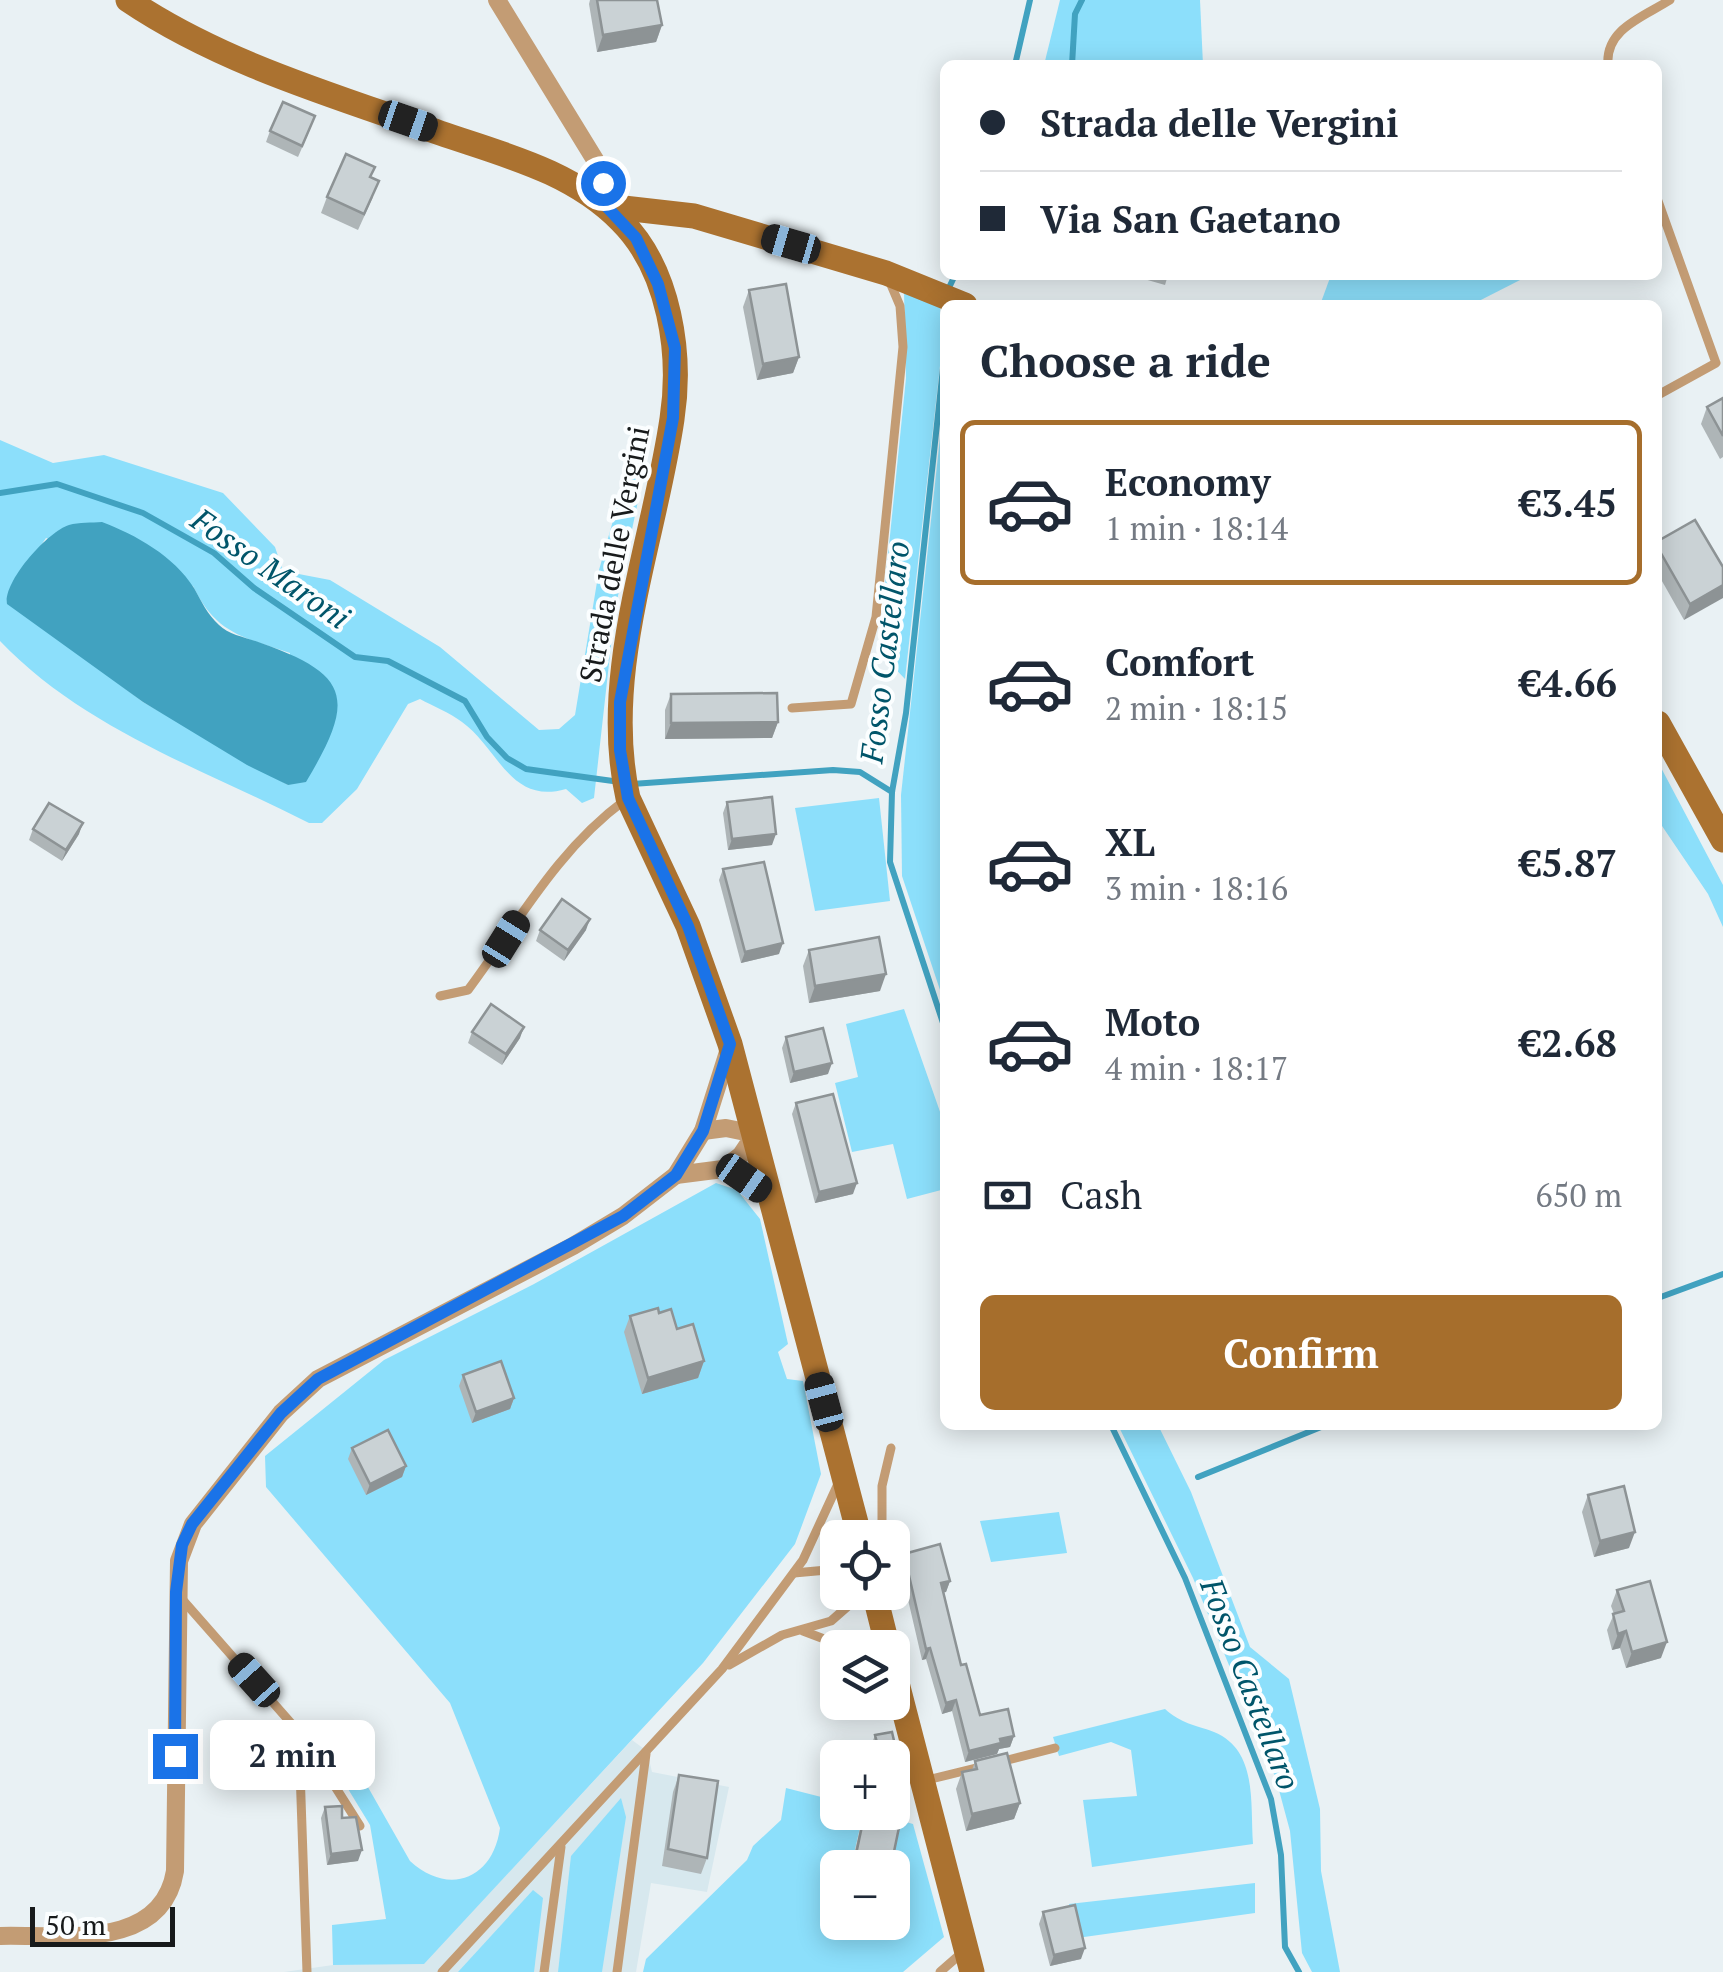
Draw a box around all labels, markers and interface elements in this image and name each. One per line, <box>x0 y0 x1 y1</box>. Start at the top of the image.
car <box>375 97 441 145</box>
text: Strada delle Vergini <box>1040 98 1399 148</box>
route start <box>581 161 626 206</box>
text: Via San Gaetano <box>1040 194 1341 244</box>
car <box>758 221 824 267</box>
text: Choose a ride <box>980 330 1271 390</box>
street label: Strada delle Vergini <box>570 422 658 686</box>
text: Economy <box>1105 457 1271 507</box>
icon: car <box>985 458 1075 548</box>
text: €3.45 <box>1520 478 1617 528</box>
water label: Fosso Maroni <box>183 497 358 638</box>
text: 1 min · 18:14 <box>1105 507 1288 549</box>
water label: Fosso Castellaro <box>849 539 918 766</box>
text: Comfort <box>1105 637 1254 687</box>
icon: car <box>985 638 1075 728</box>
text: €4.66 <box>1520 658 1617 708</box>
text: 2 min · 18:15 <box>1105 687 1288 729</box>
text: XL <box>1105 817 1155 867</box>
icon: car <box>985 818 1075 908</box>
text: €5.87 <box>1520 838 1617 888</box>
text: 3 min · 18:16 <box>1105 867 1288 909</box>
car <box>477 906 535 972</box>
text: Moto <box>1105 997 1200 1047</box>
icon: car <box>985 998 1075 1088</box>
text: €2.68 <box>1520 1018 1617 1068</box>
text: 4 min · 18:17 <box>1105 1047 1288 1089</box>
car <box>711 1149 777 1207</box>
icon: cash <box>980 1168 1035 1223</box>
text: Cash <box>1060 1170 1142 1220</box>
text: 650 m <box>1535 1174 1622 1216</box>
button: Confirm <box>980 1295 1622 1410</box>
car <box>802 1369 846 1435</box>
map controls <box>820 1520 910 1940</box>
button: locate <box>820 1520 910 1610</box>
water label: Fosso Castellaro <box>1191 1571 1311 1796</box>
button: layers <box>820 1630 910 1720</box>
car <box>223 1648 285 1712</box>
callout: 2 min <box>210 1721 375 1791</box>
route end <box>153 1734 198 1779</box>
text: 2 min <box>249 1734 336 1776</box>
button: + <box>820 1740 910 1830</box>
button: − <box>820 1850 910 1940</box>
scale bar <box>30 1902 175 1946</box>
text: 50 m <box>45 1906 106 1943</box>

